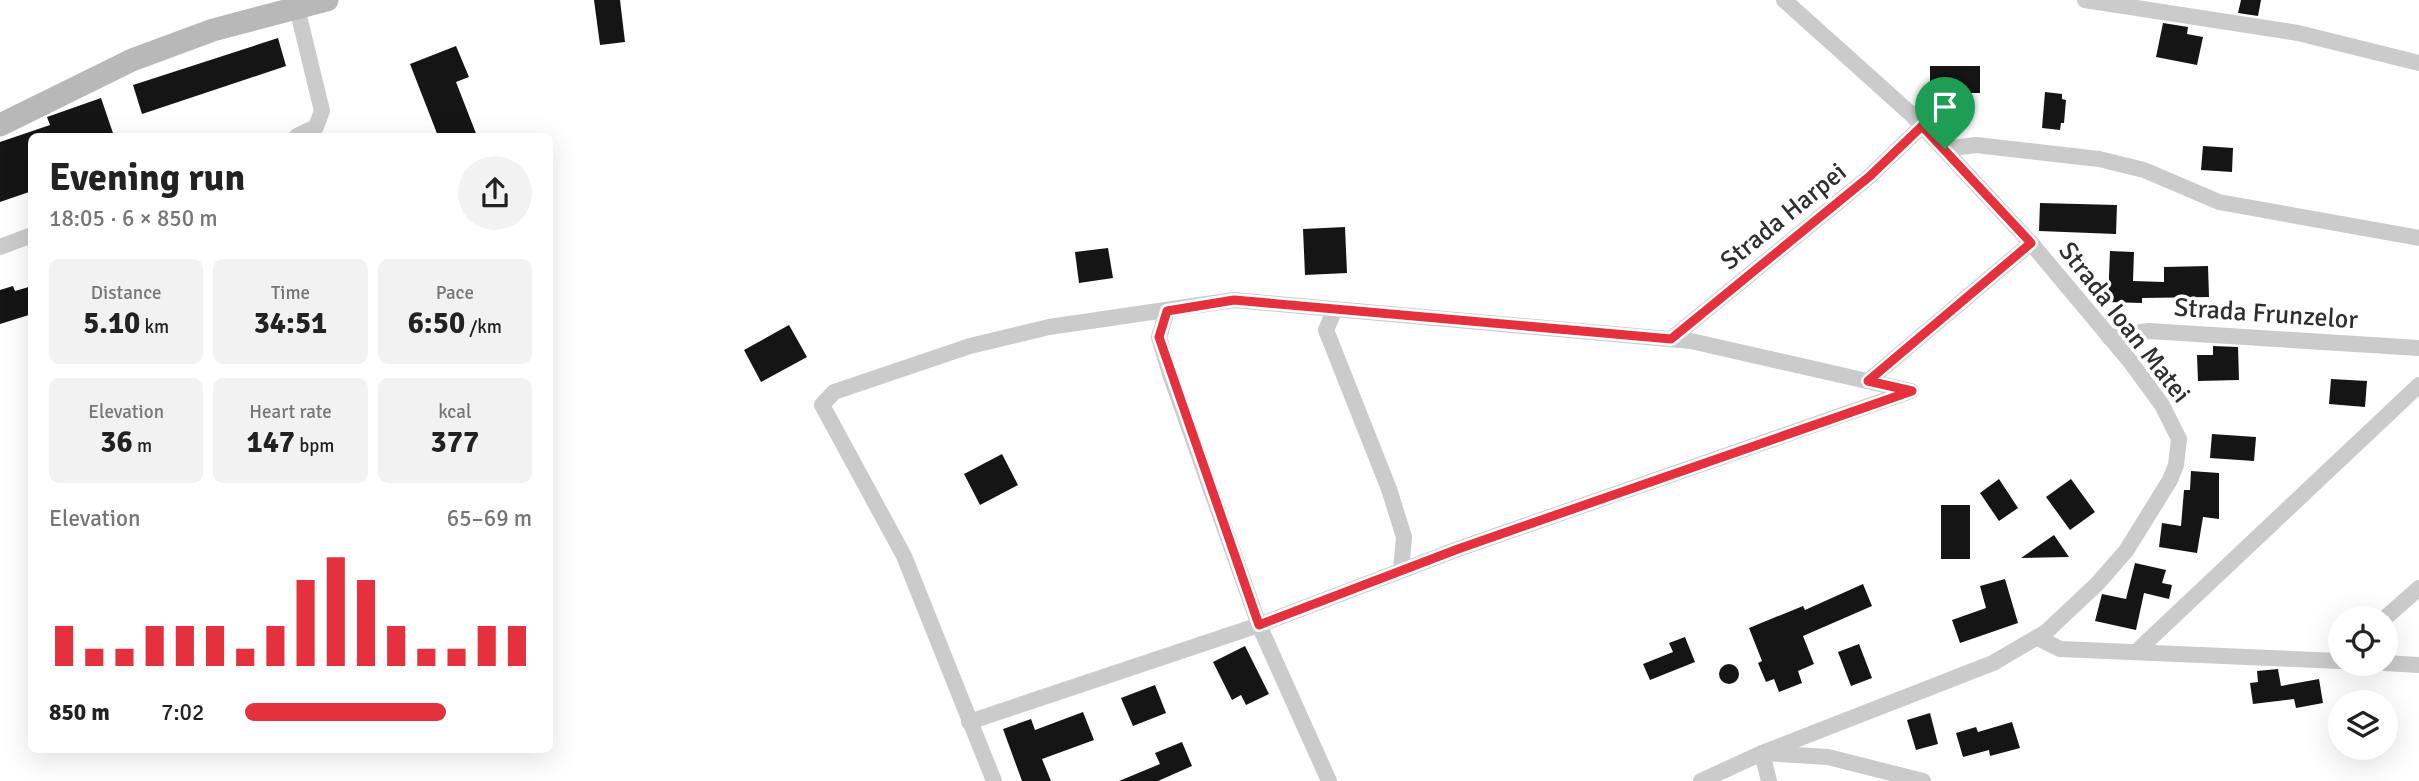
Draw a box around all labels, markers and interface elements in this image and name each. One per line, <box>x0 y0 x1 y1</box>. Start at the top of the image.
pin <box>1915 77 1975 149</box>
icon: arrive <box>1926 88 1964 126</box>
text: Evening run <box>49 154 245 201</box>
button: share <box>458 156 532 230</box>
street label: Strada Harpei <box>1714 156 1853 277</box>
text: 18:05 · 6 × 850 m <box>49 204 218 233</box>
street label: Strada Ioan Matei <box>2051 236 2197 410</box>
text: Distance <box>91 281 162 305</box>
text: Time <box>271 281 310 305</box>
text: Pace <box>436 281 474 305</box>
street label: Strada Frunzelor <box>2173 292 2359 336</box>
text: 5.10 <box>83 305 140 342</box>
text: 34:51 <box>254 305 327 342</box>
text: 6:50 <box>408 305 465 342</box>
text: km <box>140 315 169 339</box>
text: /km <box>465 315 502 339</box>
text: Elevation <box>88 400 164 424</box>
text: Heart rate <box>249 400 332 424</box>
text: kcal <box>438 400 471 424</box>
text: 36 <box>100 424 133 461</box>
text: 147 <box>246 424 295 461</box>
text: 377 <box>431 424 479 461</box>
text: m <box>133 434 152 458</box>
text: bpm <box>295 434 335 458</box>
text: Elevation <box>49 504 141 533</box>
text: 65–69 m <box>447 504 532 533</box>
map controls <box>2328 606 2398 760</box>
button: locate <box>2328 606 2398 676</box>
button: layers <box>2328 690 2398 760</box>
text: 850 m <box>49 698 110 727</box>
text: 7:02 <box>161 698 204 727</box>

